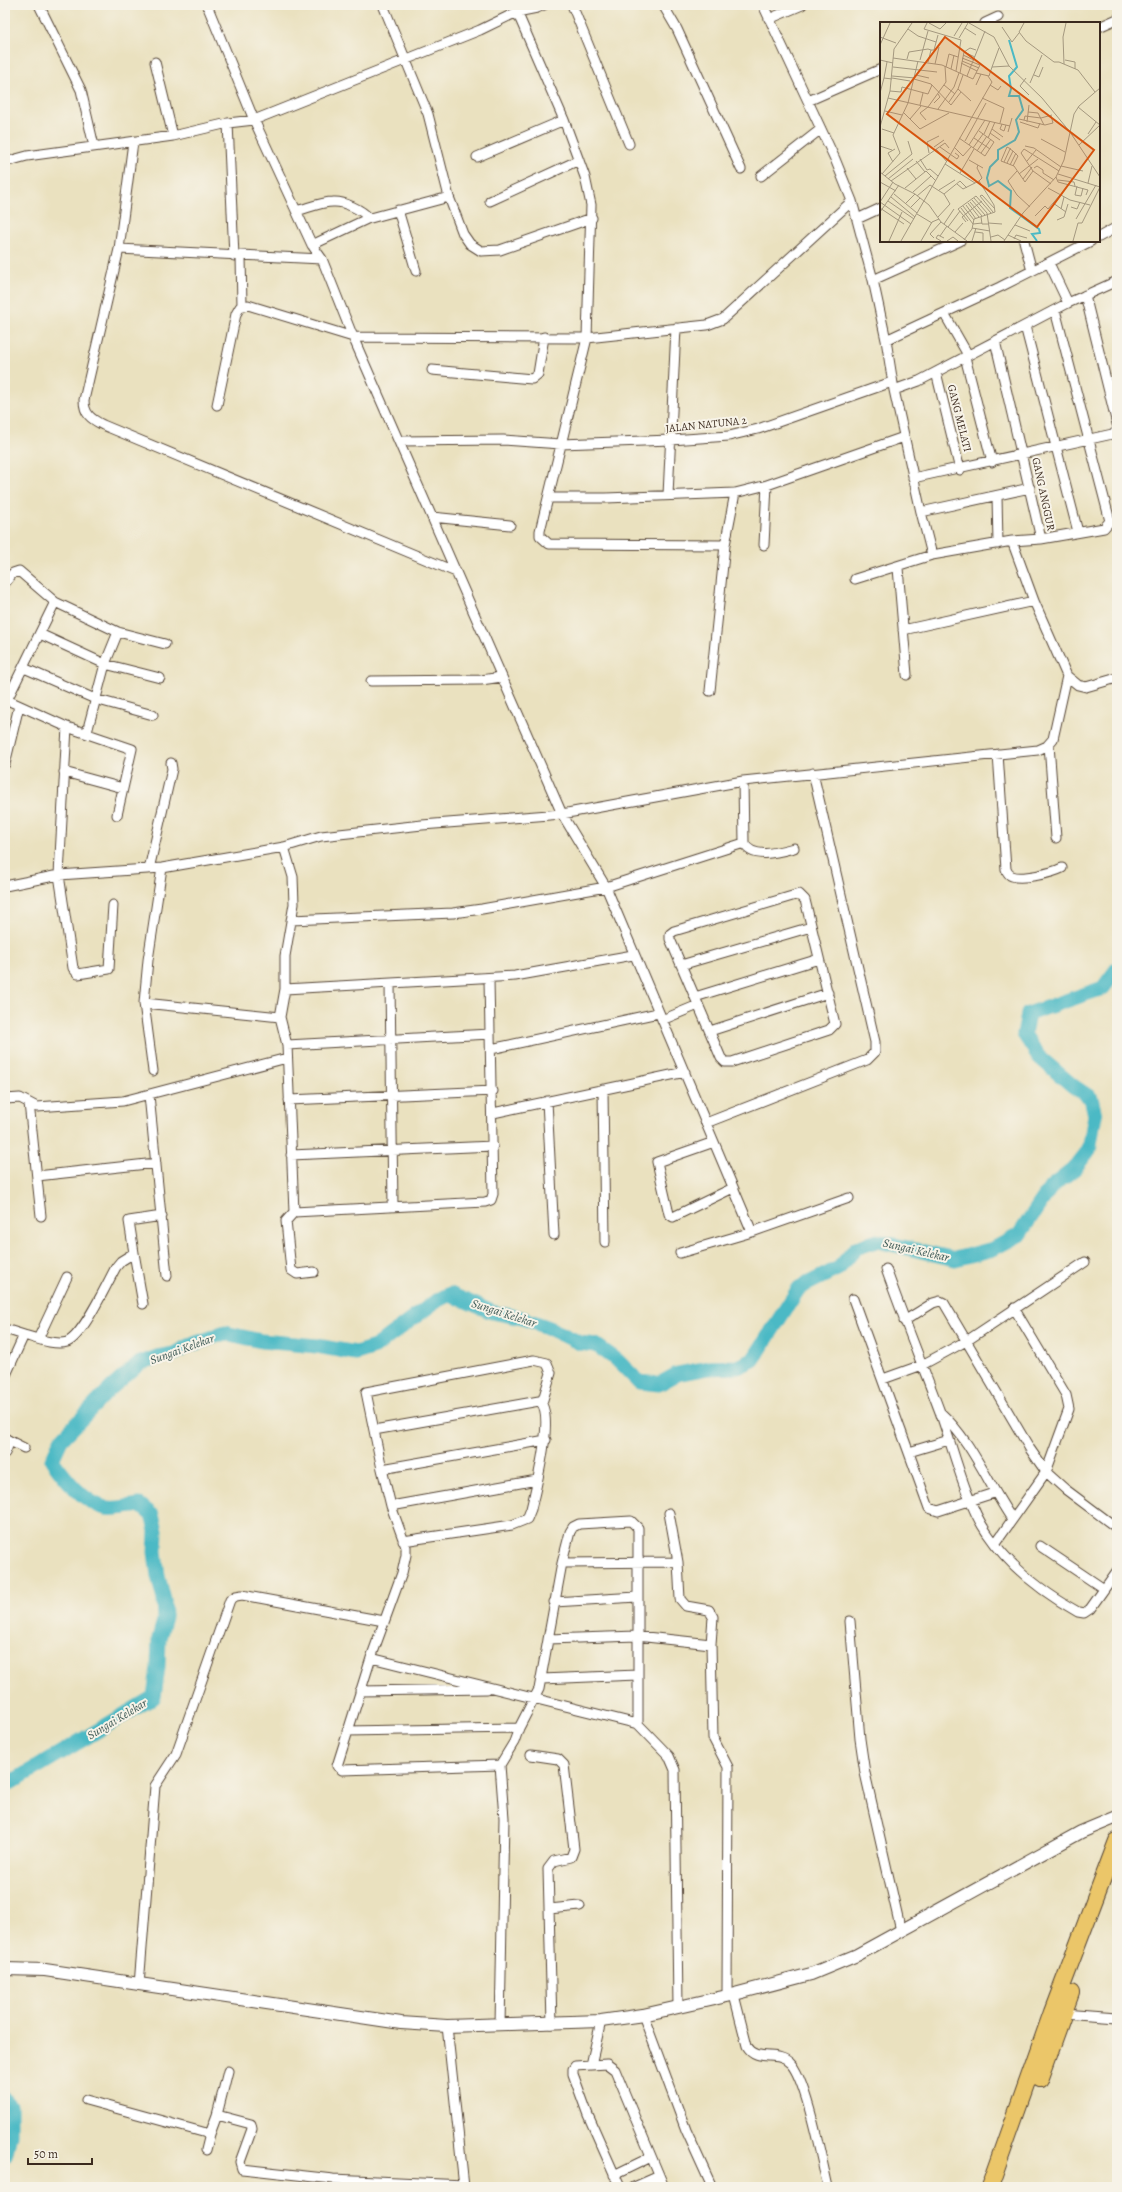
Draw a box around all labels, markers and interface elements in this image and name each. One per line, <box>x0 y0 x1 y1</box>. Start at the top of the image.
inset map <box>880 22 1100 242</box>
street label: GANG MELATI <box>944 383 975 453</box>
street label: JALAN NATUNA 2 <box>665 413 747 436</box>
street label: GANG ANGGUR <box>1028 456 1059 532</box>
water label: Sungai Kelekar <box>881 1235 951 1266</box>
water label: Sungai Kelekar <box>470 1295 539 1331</box>
water label: Sungai Kelekar <box>148 1330 217 1368</box>
water label: Sungai Kelekar <box>84 1694 151 1743</box>
scale bar <box>28 2140 92 2166</box>
text: 50 m <box>34 2146 58 2162</box>

